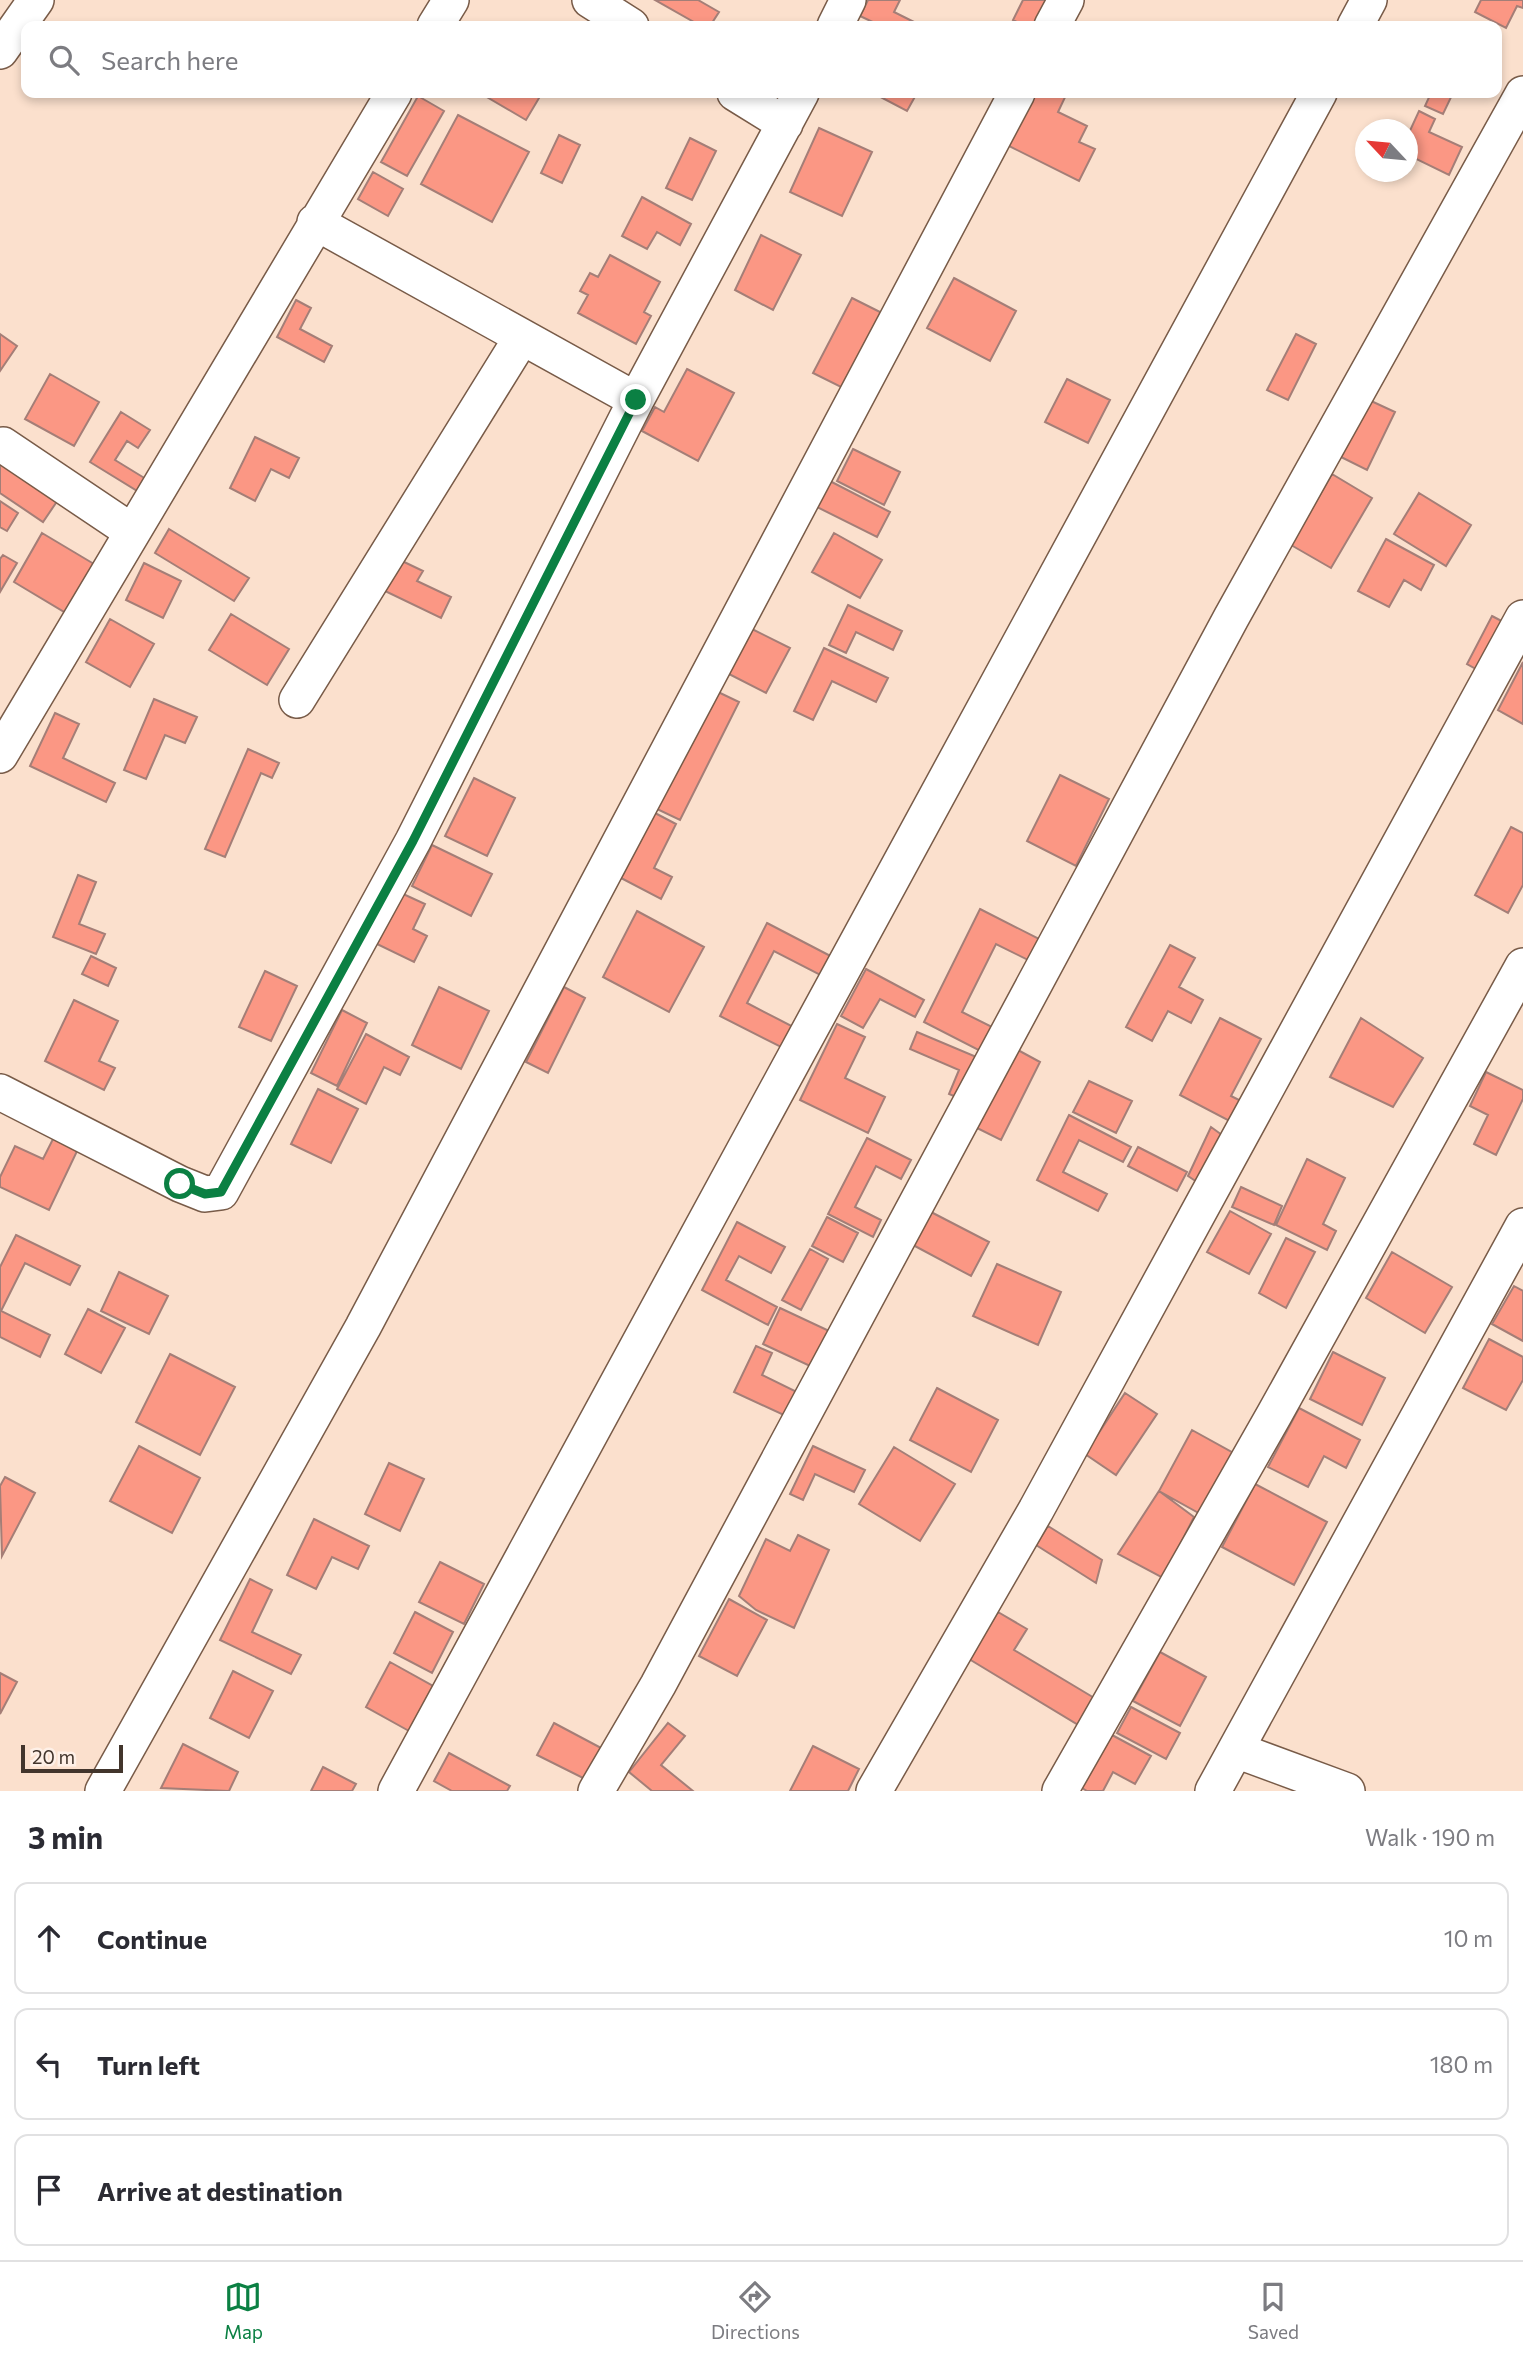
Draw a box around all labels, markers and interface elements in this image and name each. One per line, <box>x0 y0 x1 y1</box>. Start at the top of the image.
search box <box>21 21 1502 98</box>
icon: search <box>45 41 83 79</box>
text: Search here <box>101 44 239 75</box>
north arrow <box>1355 119 1418 182</box>
route end <box>620 384 651 415</box>
route start <box>164 1168 195 1199</box>
scale bar <box>21 1742 122 1774</box>
text: 20 m <box>32 1745 75 1768</box>
text: 3 min <box>28 1818 103 1855</box>
text: Walk · 190 m <box>1365 1823 1495 1851</box>
icon: ahead <box>30 1919 68 1957</box>
text: Continue <box>97 1923 207 1954</box>
text: 10 m <box>1444 1924 1493 1952</box>
icon: left <box>30 2045 68 2083</box>
text: Turn left <box>97 2049 200 2080</box>
text: 180 m <box>1430 2050 1493 2078</box>
icon: arrive <box>30 2171 68 2209</box>
text: Arrive at destination <box>97 2175 343 2206</box>
tab: Map <box>224 2278 263 2343</box>
tab: Directions <box>711 2278 800 2343</box>
tab: Saved <box>1248 2278 1299 2343</box>

